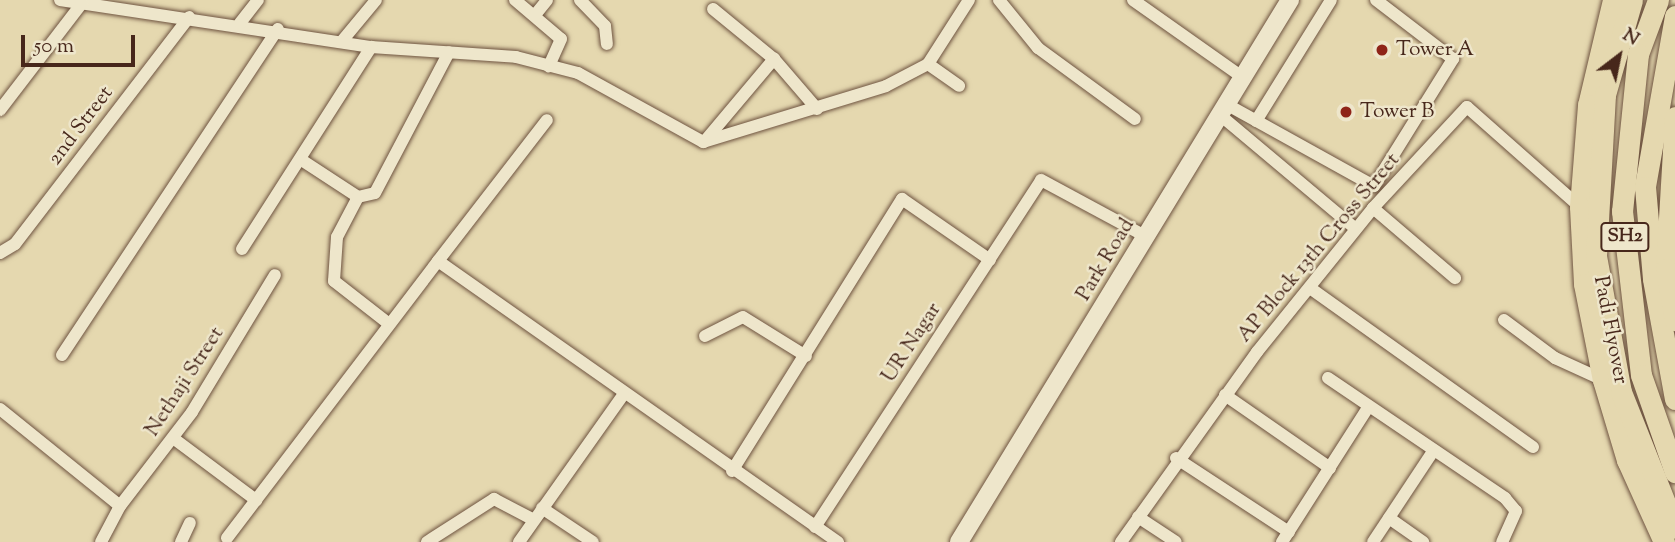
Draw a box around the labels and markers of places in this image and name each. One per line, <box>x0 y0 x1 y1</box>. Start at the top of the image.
place label: Tower A <box>1396 37 1474 63</box>
marker: Tower A <box>1374 42 1390 58</box>
place label: Tower B <box>1360 99 1434 125</box>
marker: Tower B <box>1338 104 1354 120</box>

